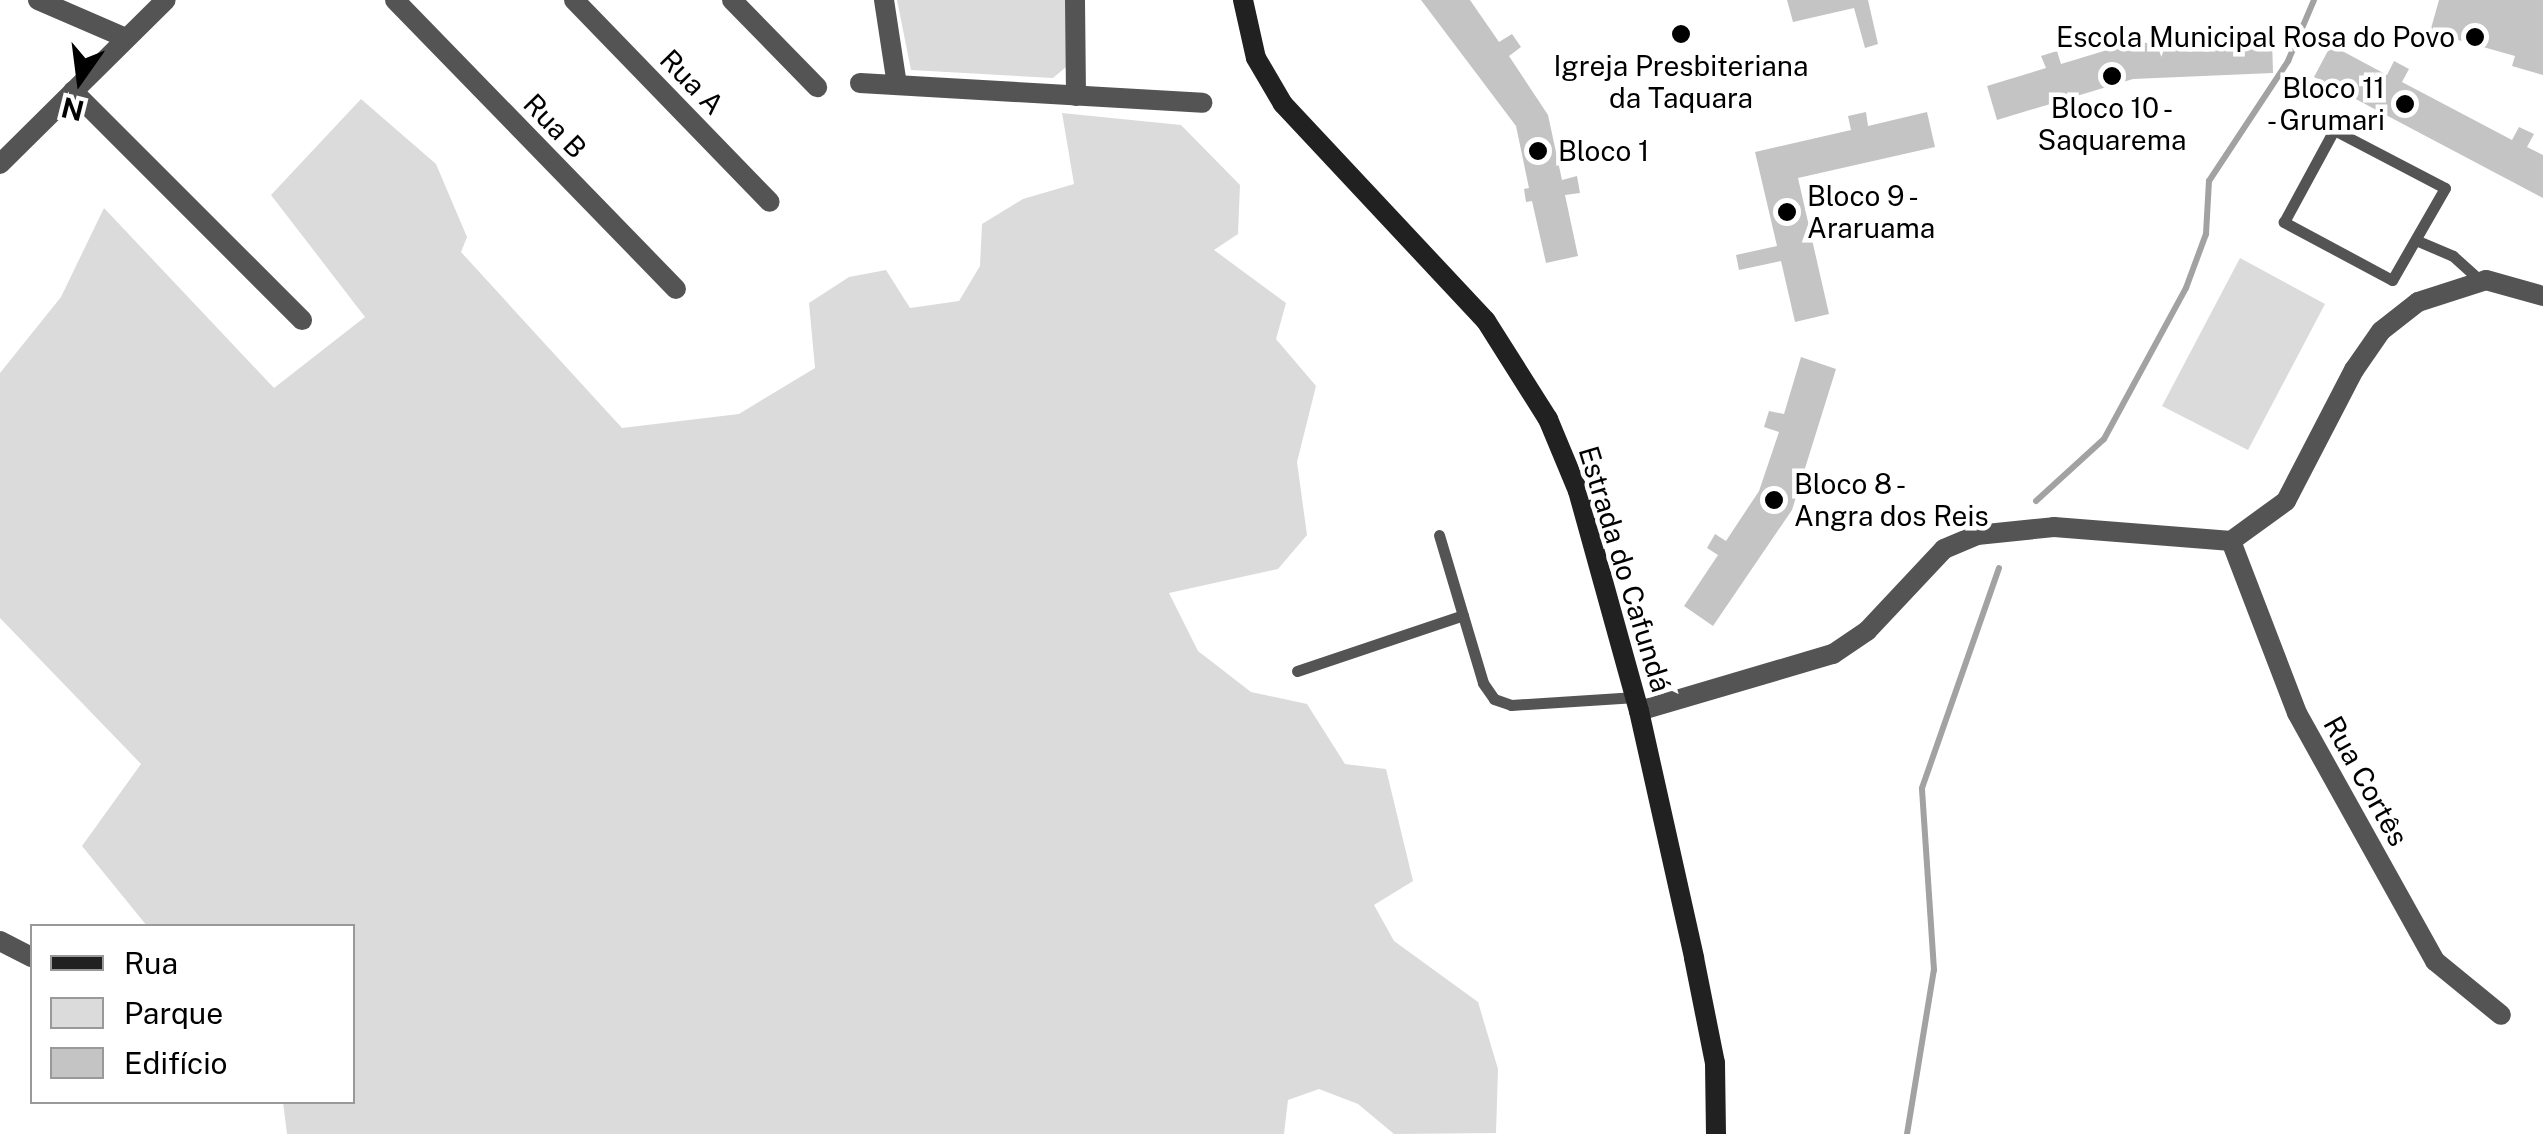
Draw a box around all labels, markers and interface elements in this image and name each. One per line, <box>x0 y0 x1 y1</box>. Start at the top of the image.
place label: Escola Municipal Rosa do Povo <box>2056 20 2455 54</box>
marker: Igreja Presbiteriana da Taquara <box>1670 23 1692 45</box>
marker: Escola Municipal Rosa do Povo <box>2464 26 2486 48</box>
north arrow <box>30 30 130 130</box>
street label: Rua A <box>653 43 731 121</box>
place label: Igreja Presbiteriana da Taquara <box>1554 49 1808 115</box>
marker: Bloco 10 - Saquarema <box>2101 65 2123 87</box>
place label: Bloco 11 - Grumari <box>2262 71 2385 137</box>
street label: Rua B <box>517 87 593 165</box>
text: N <box>58 91 87 128</box>
place label: Bloco 10 - Saquarema <box>2038 91 2186 157</box>
marker: Bloco 11 - Grumari <box>2394 93 2416 115</box>
place label: Bloco 1 <box>1558 134 1650 168</box>
marker: Bloco 1 <box>1527 140 1549 162</box>
place label: Bloco 9 - Araruama <box>1807 179 1935 245</box>
marker: Bloco 9 - Araruama <box>1776 201 1798 223</box>
street label: Estrada do Cafundá <box>1572 442 1678 696</box>
place label: Bloco 8 - Angra dos Reis <box>1794 467 1989 533</box>
marker: Bloco 8 - Angra dos Reis <box>1763 489 1785 511</box>
street label: Rua Cortês <box>2317 710 2415 852</box>
legend <box>30 924 355 1104</box>
text: Rua <box>124 945 178 981</box>
text: Parque <box>124 995 223 1031</box>
text: Edifício <box>124 1045 228 1081</box>

